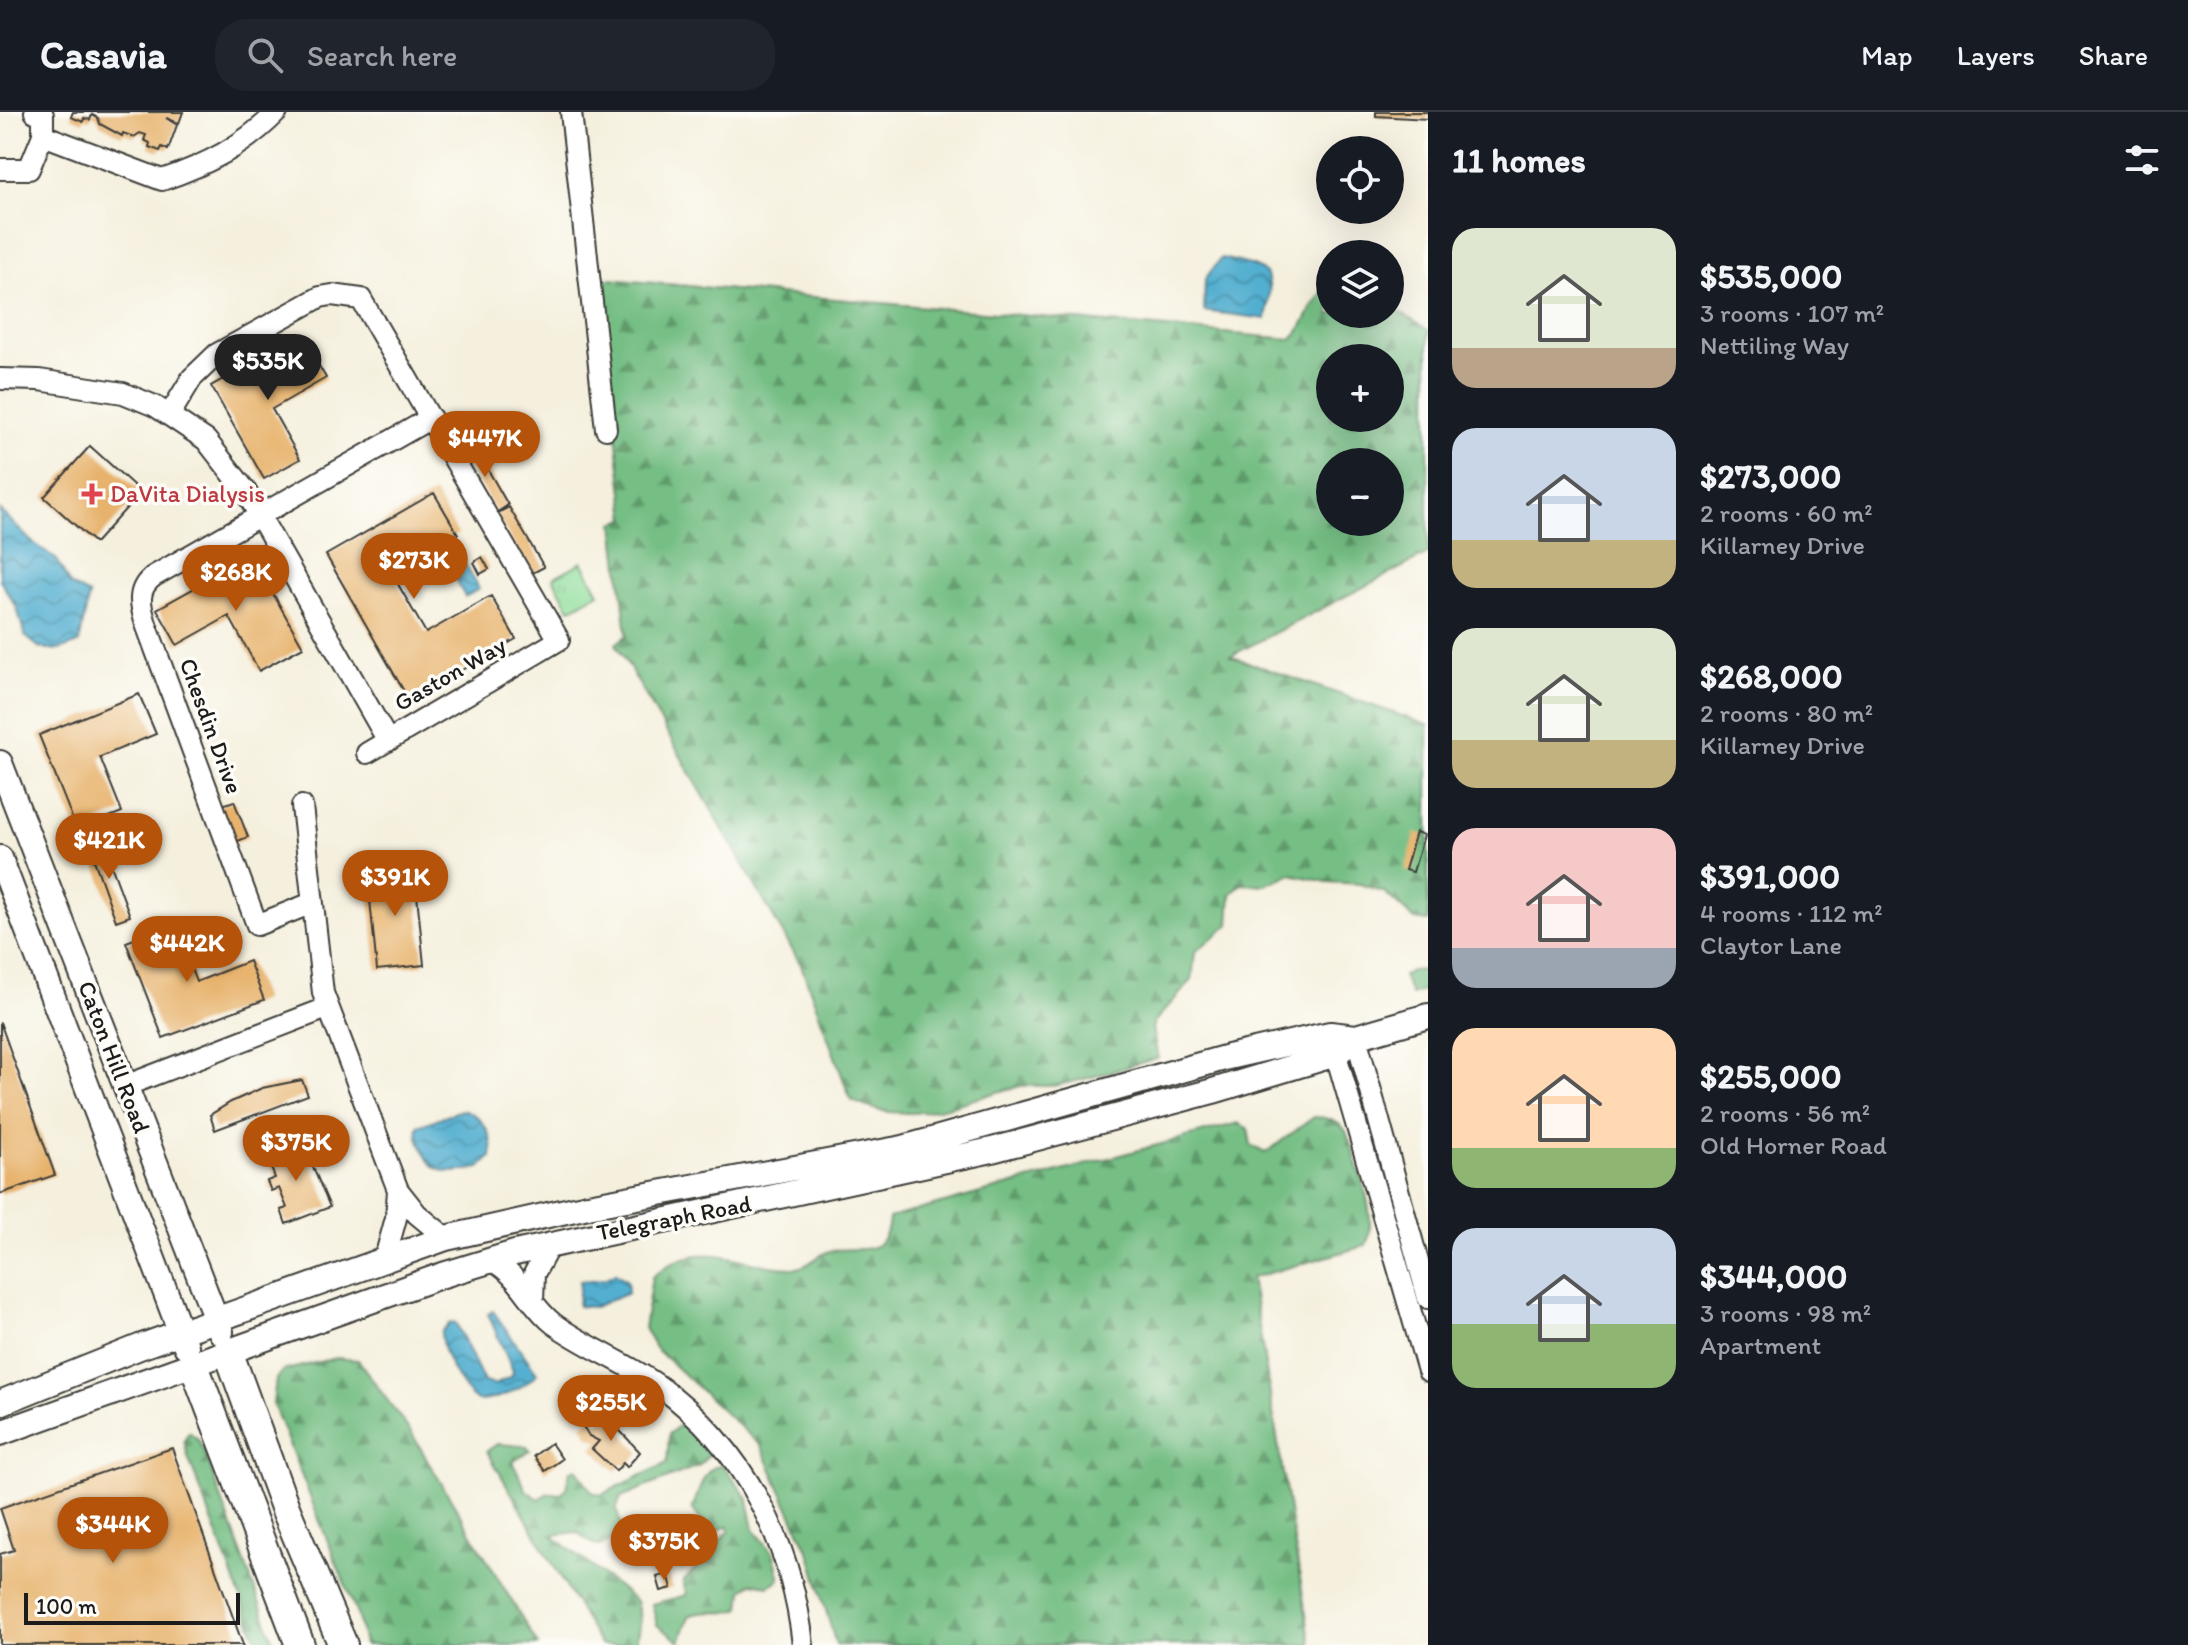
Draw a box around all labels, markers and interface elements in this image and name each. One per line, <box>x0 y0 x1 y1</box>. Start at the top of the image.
search box <box>215 19 775 91</box>
text: Casavia <box>40 32 167 78</box>
icon: search <box>243 33 287 77</box>
text: Search here <box>307 37 457 74</box>
text: Map <box>1861 38 1913 72</box>
text: Layers <box>1957 38 2035 72</box>
text: Share <box>2079 38 2148 72</box>
map controls <box>1316 136 1404 536</box>
button: locate <box>1316 136 1404 224</box>
icon: filters <box>2120 138 2164 182</box>
text: 11 homes <box>1452 140 1586 181</box>
button: layers <box>1316 240 1404 328</box>
text: $535,000 <box>1700 256 1842 297</box>
icon: home <box>1516 260 1612 356</box>
text: 3 rooms · 107 m² <box>1700 297 1884 329</box>
text: Nettiling Way <box>1700 329 1849 361</box>
pin: $535K <box>212 334 324 402</box>
text: $535K <box>232 344 304 376</box>
button: + <box>1316 344 1404 432</box>
pin: $447K <box>429 411 541 479</box>
text: $447K <box>448 421 522 453</box>
button: − <box>1316 448 1404 536</box>
text: $273,000 <box>1700 456 1841 497</box>
icon: home <box>1516 460 1612 556</box>
place label: DaVita Dialysis <box>110 479 265 508</box>
marker: DaVita Dialysis <box>81 483 103 505</box>
text: 2 rooms · 60 m² <box>1700 497 1873 529</box>
text: Killarney Drive <box>1700 529 1865 561</box>
pin: $273K <box>358 533 470 601</box>
text: $273K <box>379 543 449 575</box>
pin: $268K <box>180 545 292 613</box>
text: $268K <box>200 555 272 587</box>
street label: Gaston Way <box>389 630 511 717</box>
street label: Chesdin Drive <box>174 654 249 798</box>
text: $268,000 <box>1700 656 1843 697</box>
icon: home <box>1516 660 1612 756</box>
text: 2 rooms · 80 m² <box>1700 697 1873 729</box>
text: Killarney Drive <box>1700 729 1865 761</box>
pin: $421K <box>53 813 165 881</box>
text: $421K <box>73 823 145 855</box>
pin: $391K <box>339 850 451 918</box>
text: $391,000 <box>1700 856 1840 897</box>
text: $391K <box>360 860 430 892</box>
icon: home <box>1516 860 1612 956</box>
text: 4 rooms · 112 m² <box>1700 897 1883 929</box>
pin: $442K <box>131 916 243 984</box>
text: $442K <box>150 926 224 958</box>
text: Claytor Lane <box>1700 929 1842 961</box>
street label: Caton Hill Road <box>72 977 157 1137</box>
text: $255,000 <box>1700 1056 1842 1097</box>
icon: home <box>1516 1060 1612 1156</box>
text: 2 rooms · 56 m² <box>1700 1097 1870 1129</box>
pin: $375K <box>240 1115 352 1183</box>
text: $375K <box>261 1125 331 1157</box>
text: Old Horner Road <box>1700 1129 1887 1161</box>
street label: Telegraph Road <box>594 1188 754 1247</box>
text: $344,000 <box>1700 1256 1848 1297</box>
icon: home <box>1516 1260 1612 1356</box>
text: 3 rooms · 98 m² <box>1700 1297 1871 1329</box>
text: Apartment <box>1700 1329 1821 1361</box>
pin: $255K <box>555 1375 667 1443</box>
text: $255K <box>576 1385 646 1417</box>
pin: $344K <box>57 1497 169 1565</box>
text: $344K <box>75 1507 151 1539</box>
pin: $375K <box>608 1514 720 1582</box>
text: $375K <box>629 1524 699 1556</box>
scale bar <box>24 1589 240 1625</box>
text: 100 m <box>36 1593 97 1620</box>

